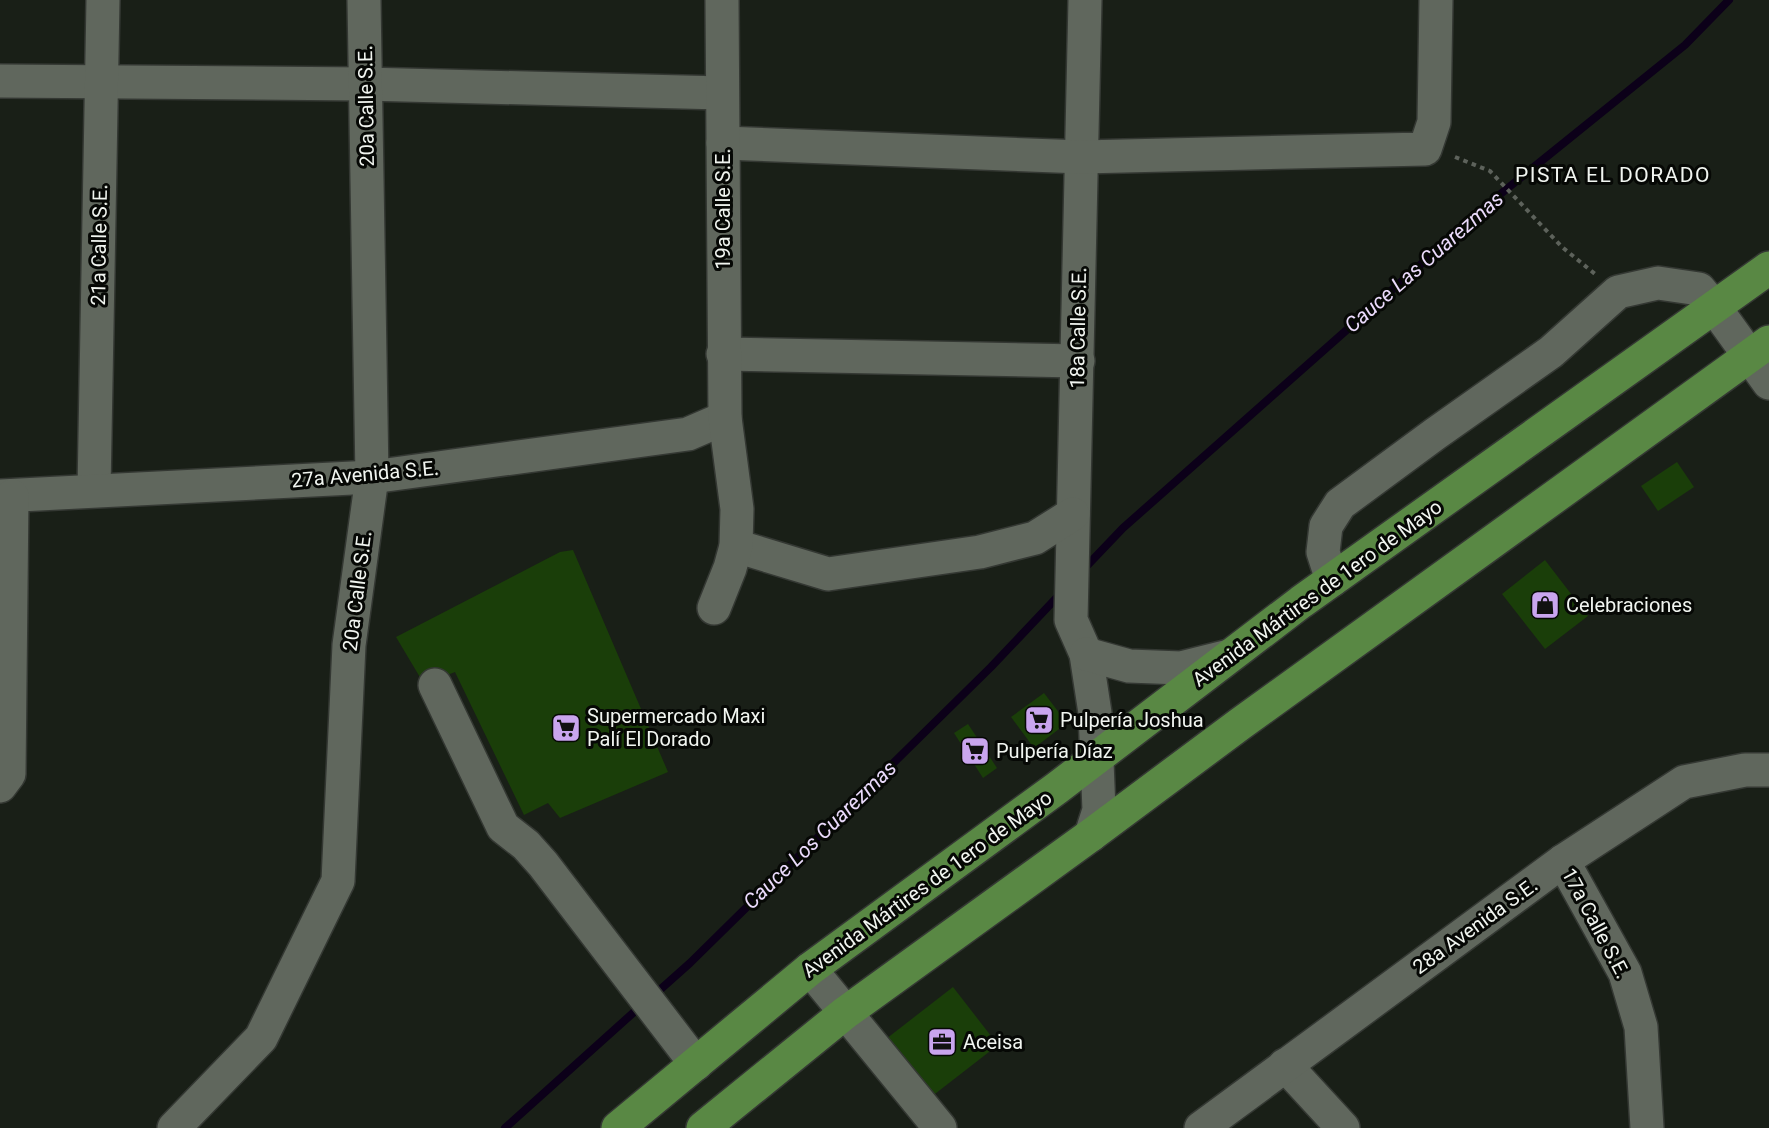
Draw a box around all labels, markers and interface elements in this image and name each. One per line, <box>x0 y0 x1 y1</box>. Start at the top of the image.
street label: 20a Calle S.E. <box>353 45 379 167</box>
street label: 19a Calle S.E. <box>711 148 735 270</box>
district label: PISTA EL DORADO <box>1515 163 1711 187</box>
street label: 21a Calle S.E. <box>86 184 112 306</box>
water label: Cauce Las Cuarezmas <box>1340 186 1508 338</box>
street label: 18a Calle S.E. <box>1065 267 1091 389</box>
street label: 27a Avenida S.E. <box>290 456 440 492</box>
street label: Avenida Mártires de 1ero de Mayo <box>1188 494 1446 692</box>
street label: 20a Calle S.E. <box>338 529 376 653</box>
shop icon: Celebraciones <box>1529 589 1561 621</box>
place label: Celebraciones <box>1566 593 1692 617</box>
place label: Supermercado Maxi Palí El Dorado <box>587 704 765 751</box>
supermarket icon: Pulpería Joshua <box>1023 704 1055 736</box>
place label: Pulpería Joshua <box>1060 708 1204 732</box>
supermarket icon: Supermercado Maxi Palí El Dorado <box>550 712 582 744</box>
supermarket icon: Pulpería Díaz <box>959 735 991 767</box>
place label: Pulpería Díaz <box>996 739 1113 763</box>
water label: Cauce Los Cuarezmas <box>739 756 901 914</box>
street label: Avenida Mártires de 1ero de Mayo <box>798 785 1056 983</box>
street label: 17a Calle S.E. <box>1557 864 1635 982</box>
street label: 28a Avenida S.E. <box>1408 873 1542 979</box>
office icon: Aceisa <box>926 1026 958 1058</box>
place label: Aceisa <box>963 1030 1023 1054</box>

